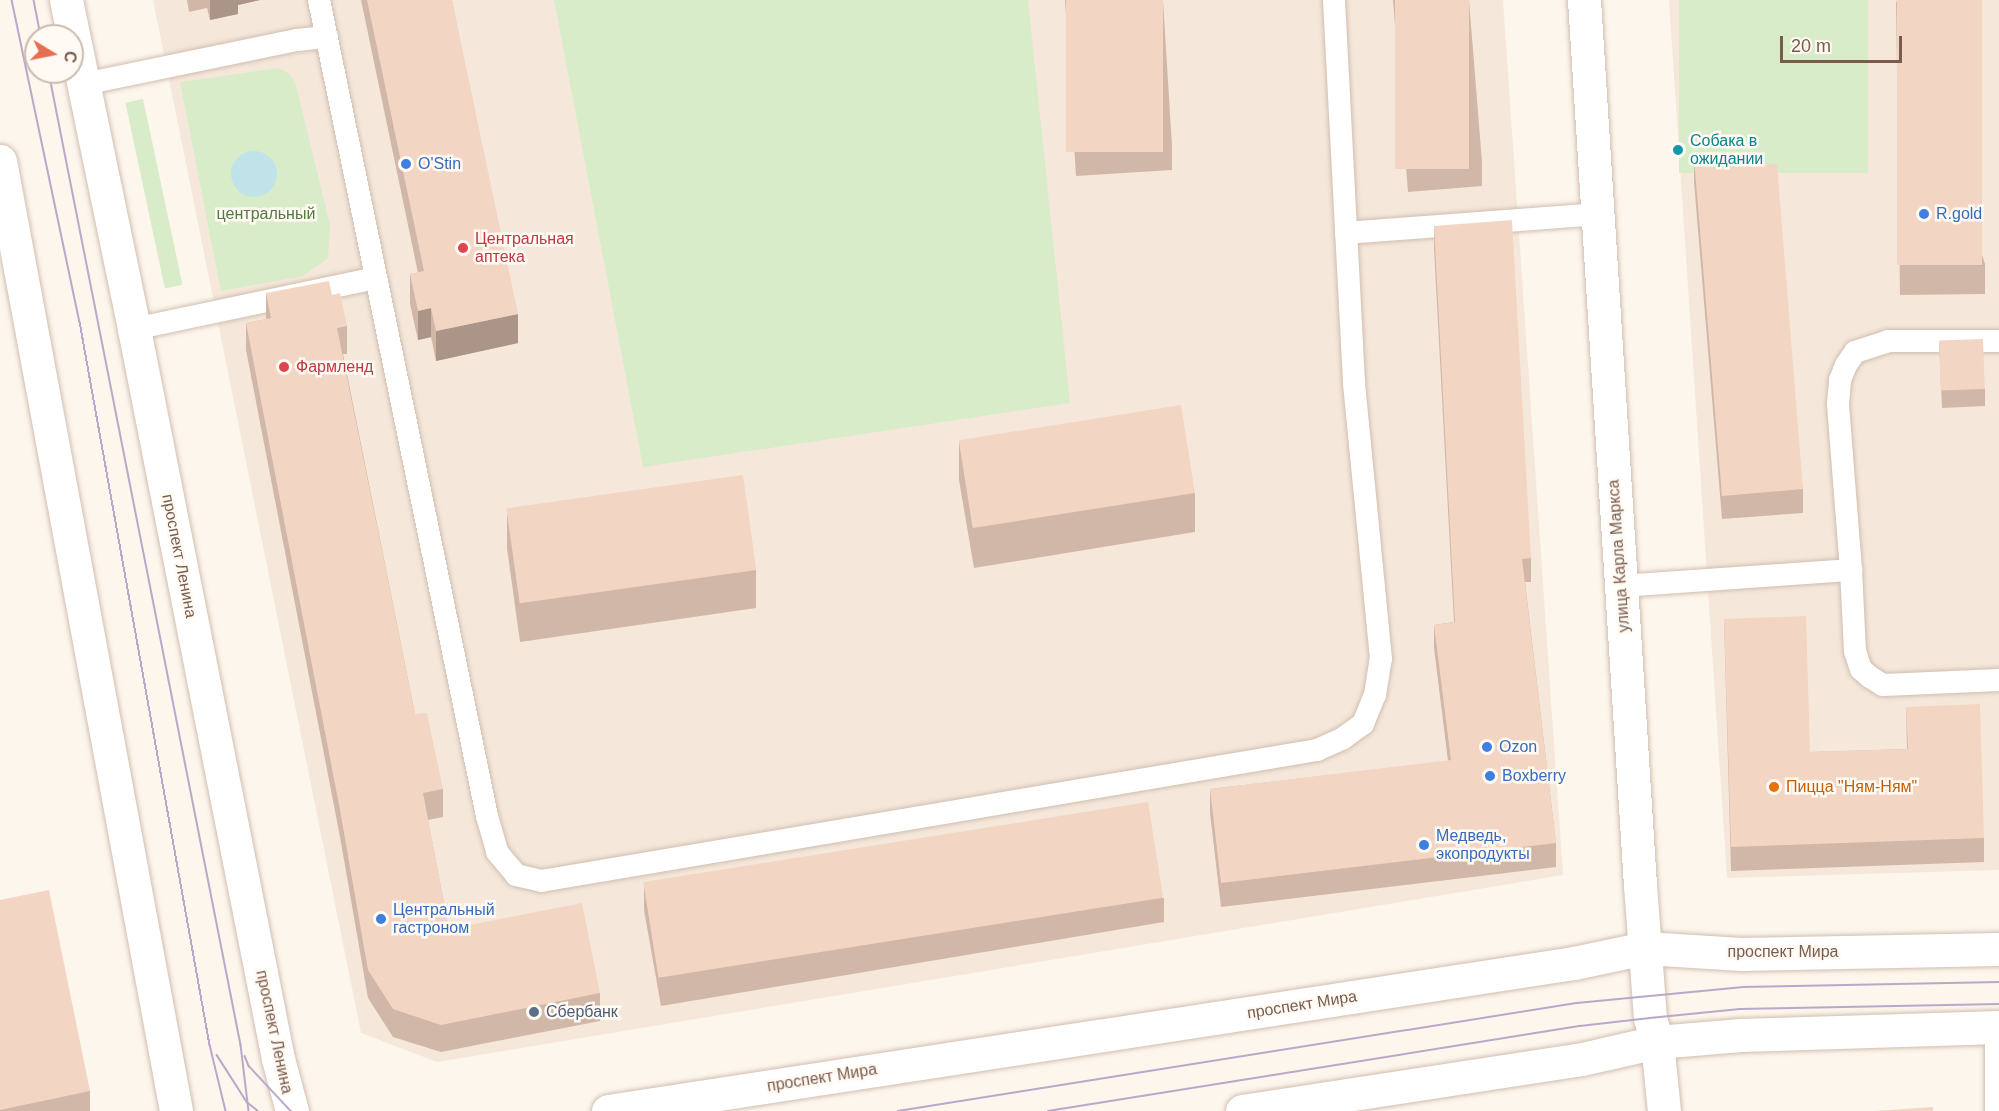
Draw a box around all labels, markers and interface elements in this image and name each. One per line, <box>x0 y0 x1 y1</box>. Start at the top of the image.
north arrow <box>24 24 84 84</box>
scale bar <box>1783 24 1904 62</box>
text: 20 m <box>1791 36 1831 56</box>
text: С <box>61 50 80 64</box>
place label: Собака в ожидании <box>1690 131 1763 169</box>
marker: Собака в ожидании <box>1671 143 1685 157</box>
place label: O'Stin <box>418 154 461 174</box>
marker: O'Stin <box>399 157 413 171</box>
park label: центральный <box>217 204 315 224</box>
place label: R.gold <box>1936 204 1982 224</box>
marker: R.gold <box>1917 207 1931 221</box>
place label: Центральная аптека <box>475 229 574 267</box>
marker: Центральная аптека <box>456 241 470 255</box>
place label: Фармленд <box>296 357 373 377</box>
marker: Фармленд <box>277 360 291 374</box>
street label: улица Карла Маркса <box>1604 479 1634 633</box>
street label: проспект Ленина <box>158 492 200 620</box>
place label: Ozon <box>1499 737 1537 757</box>
marker: Ozon <box>1480 740 1494 754</box>
place label: Boxberry <box>1502 766 1566 786</box>
marker: Boxberry <box>1483 769 1497 783</box>
place label: Пицца "Ням-Ням" <box>1786 777 1917 797</box>
marker: Пицца "Ням-Ням" <box>1767 780 1781 794</box>
place label: Медведь, экопродукты <box>1436 826 1530 864</box>
marker: Медведь, экопродукты <box>1417 838 1431 852</box>
place label: Центральный гастроном <box>393 900 495 938</box>
marker: Центральный гастроном <box>374 912 388 926</box>
street label: проспект Мира <box>1727 942 1839 962</box>
street label: проспект Ленина <box>252 968 296 1096</box>
street label: проспект Мира <box>1246 987 1358 1023</box>
place label: Сбербанк <box>546 1002 618 1022</box>
marker: Сбербанк <box>527 1005 541 1019</box>
street label: проспект Мира <box>766 1060 878 1096</box>

